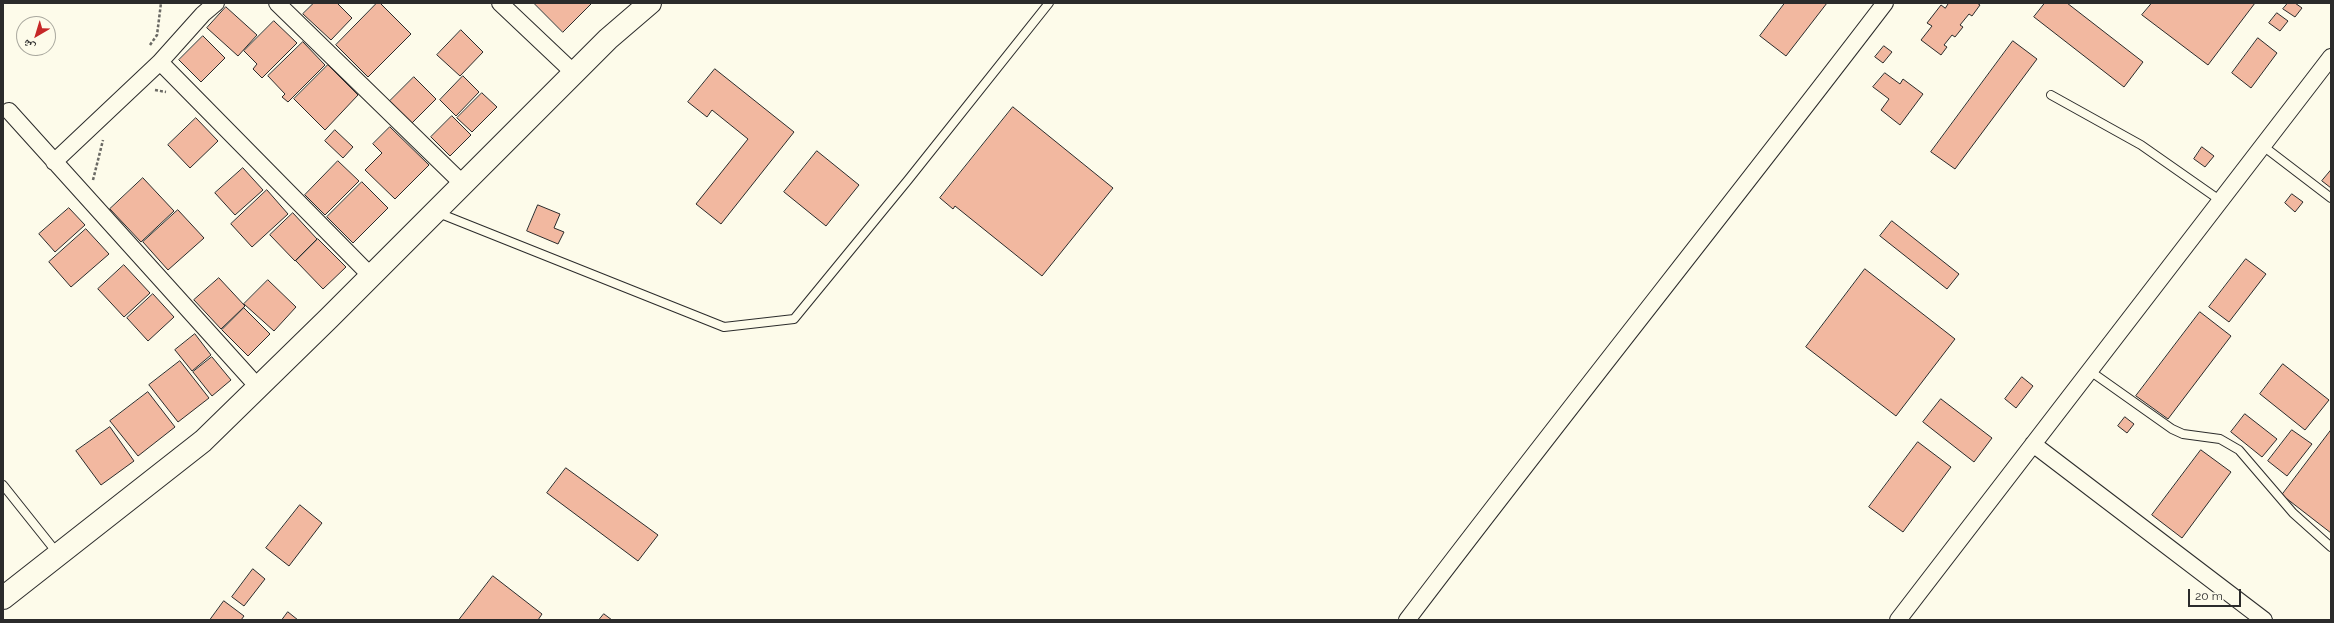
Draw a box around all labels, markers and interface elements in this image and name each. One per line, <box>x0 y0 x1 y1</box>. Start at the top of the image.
north arrow <box>16 16 56 56</box>
text: ش <box>20 36 38 54</box>
scale bar <box>2190 581 2243 607</box>
text: 20 m <box>2195 589 2223 603</box>

